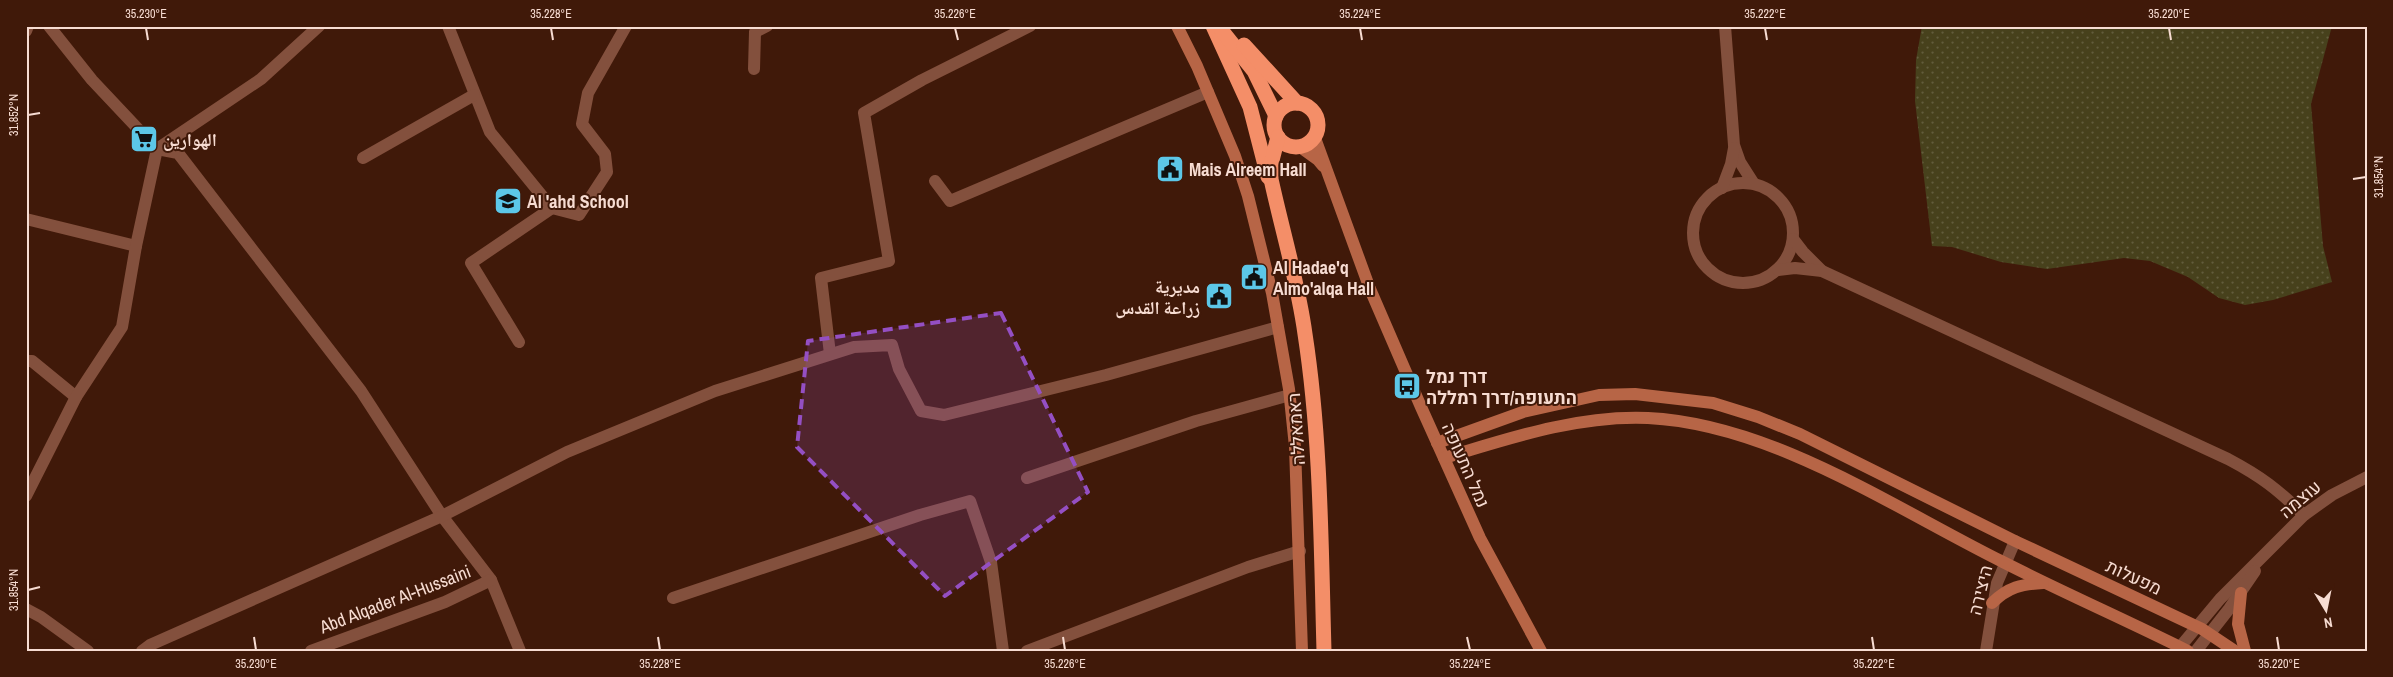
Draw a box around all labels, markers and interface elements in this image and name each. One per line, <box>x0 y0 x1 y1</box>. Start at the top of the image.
text: 35.230°E <box>125 6 167 22</box>
text: 35.228°E <box>530 6 572 22</box>
text: 35.226°E <box>934 6 976 22</box>
text: 35.224°E <box>1339 6 1381 22</box>
text: 35.222°E <box>1744 6 1786 22</box>
text: 35.220°E <box>2148 6 2190 22</box>
text: 31.852°N <box>6 94 22 136</box>
supermarket icon: الهوارين <box>129 124 159 154</box>
place label: الهوارين <box>163 127 217 152</box>
public building icon: Mais Alreem Hall <box>1155 154 1185 184</box>
text: 31.854°N <box>2371 156 2387 198</box>
place label: Mais Alreem Hall <box>1189 157 1307 182</box>
school or university icon: Al 'ahd School <box>493 186 523 216</box>
place label: Al 'ahd School <box>527 189 629 214</box>
place label: Al Hadae'q Almo'alqa Hall <box>1273 255 1374 301</box>
public building icon: Al Hadae'q Almo'alqa Hall <box>1239 262 1269 292</box>
place label: مديرية زراعة القدس <box>1115 274 1200 320</box>
public building icon: مديرية زراعة القدس <box>1204 281 1234 311</box>
place label: דרך נמל התעופה/דרך רמללה <box>1426 364 1577 410</box>
bus stop icon: דרך נמל התעופה/דרך רמללה <box>1392 371 1422 401</box>
street label: ראמאללה <box>1281 392 1311 466</box>
street label: נמל התעופה <box>1436 418 1496 512</box>
street label: עוצמה <box>2274 474 2326 524</box>
street label: מפעלות <box>2102 553 2166 601</box>
street label: Abd Alqader Al-Hussaini <box>315 559 474 640</box>
street label: היצירה <box>1962 562 1998 618</box>
text: 31.854°N <box>6 569 22 611</box>
north arrow <box>2300 584 2350 634</box>
text: N <box>2323 613 2334 632</box>
text: 35.230°E <box>235 656 277 672</box>
text: 35.228°E <box>639 656 681 672</box>
text: 35.226°E <box>1044 656 1086 672</box>
text: 35.224°E <box>1449 656 1491 672</box>
text: 35.222°E <box>1853 656 1895 672</box>
text: 35.220°E <box>2258 656 2300 672</box>

